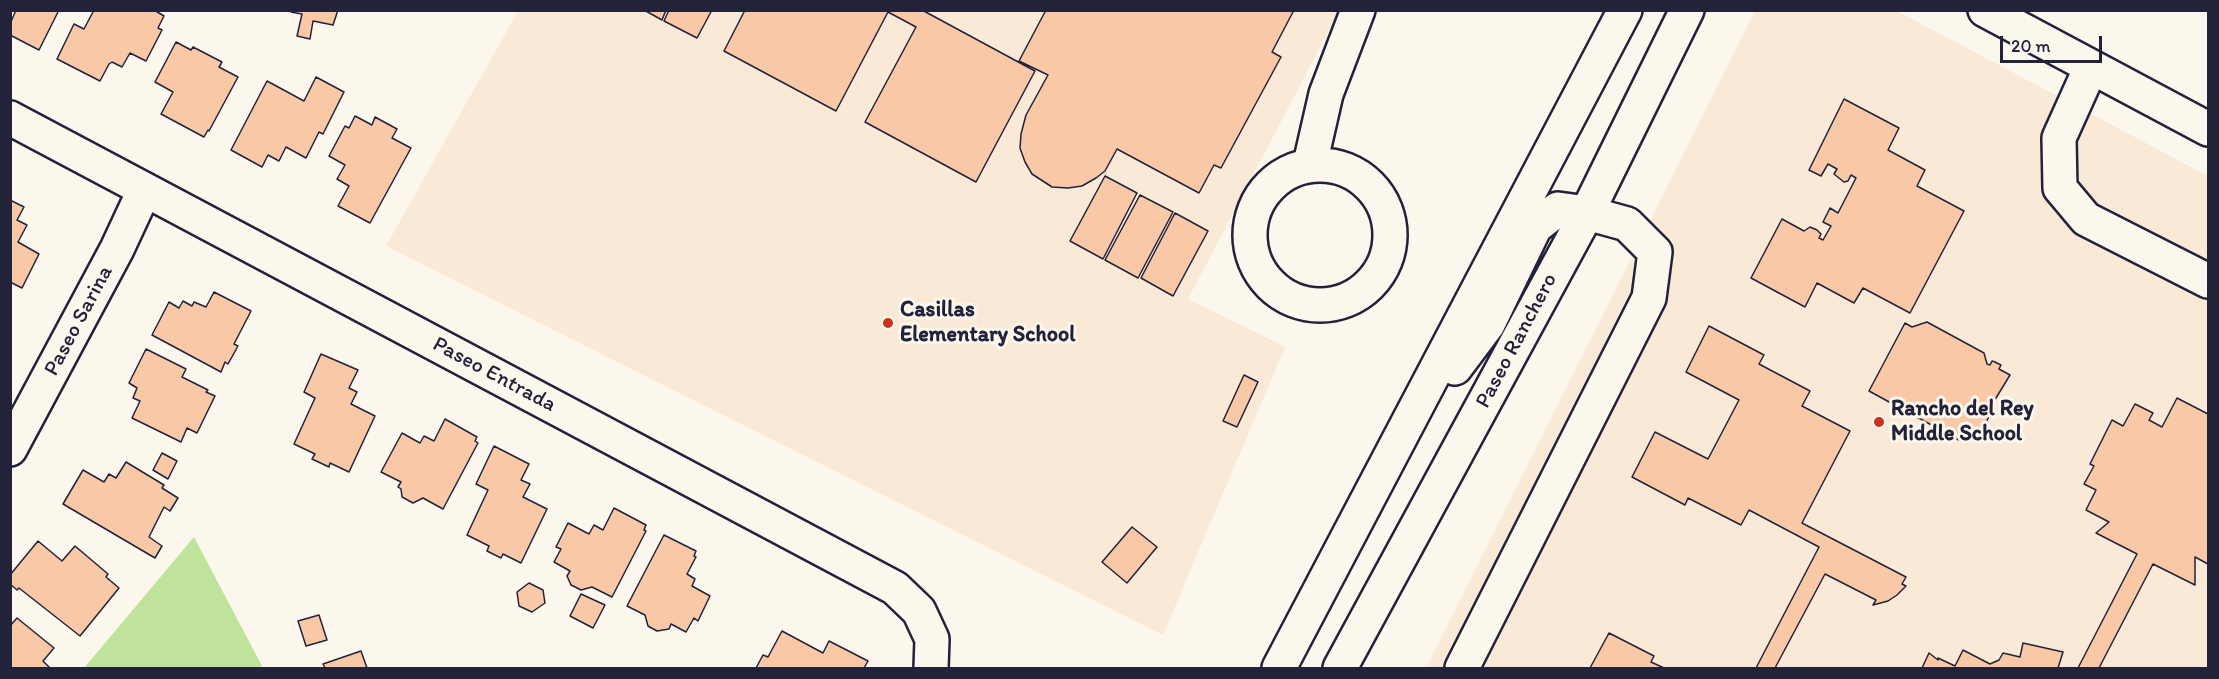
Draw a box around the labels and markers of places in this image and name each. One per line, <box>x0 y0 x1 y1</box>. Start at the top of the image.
place label: Casillas Elementary School <box>900 297 1075 348</box>
marker: Casillas Elementary School <box>881 316 895 330</box>
place label: Rancho del Rey Middle School <box>1891 396 2034 448</box>
marker: Rancho del Rey Middle School <box>1872 415 1886 429</box>

